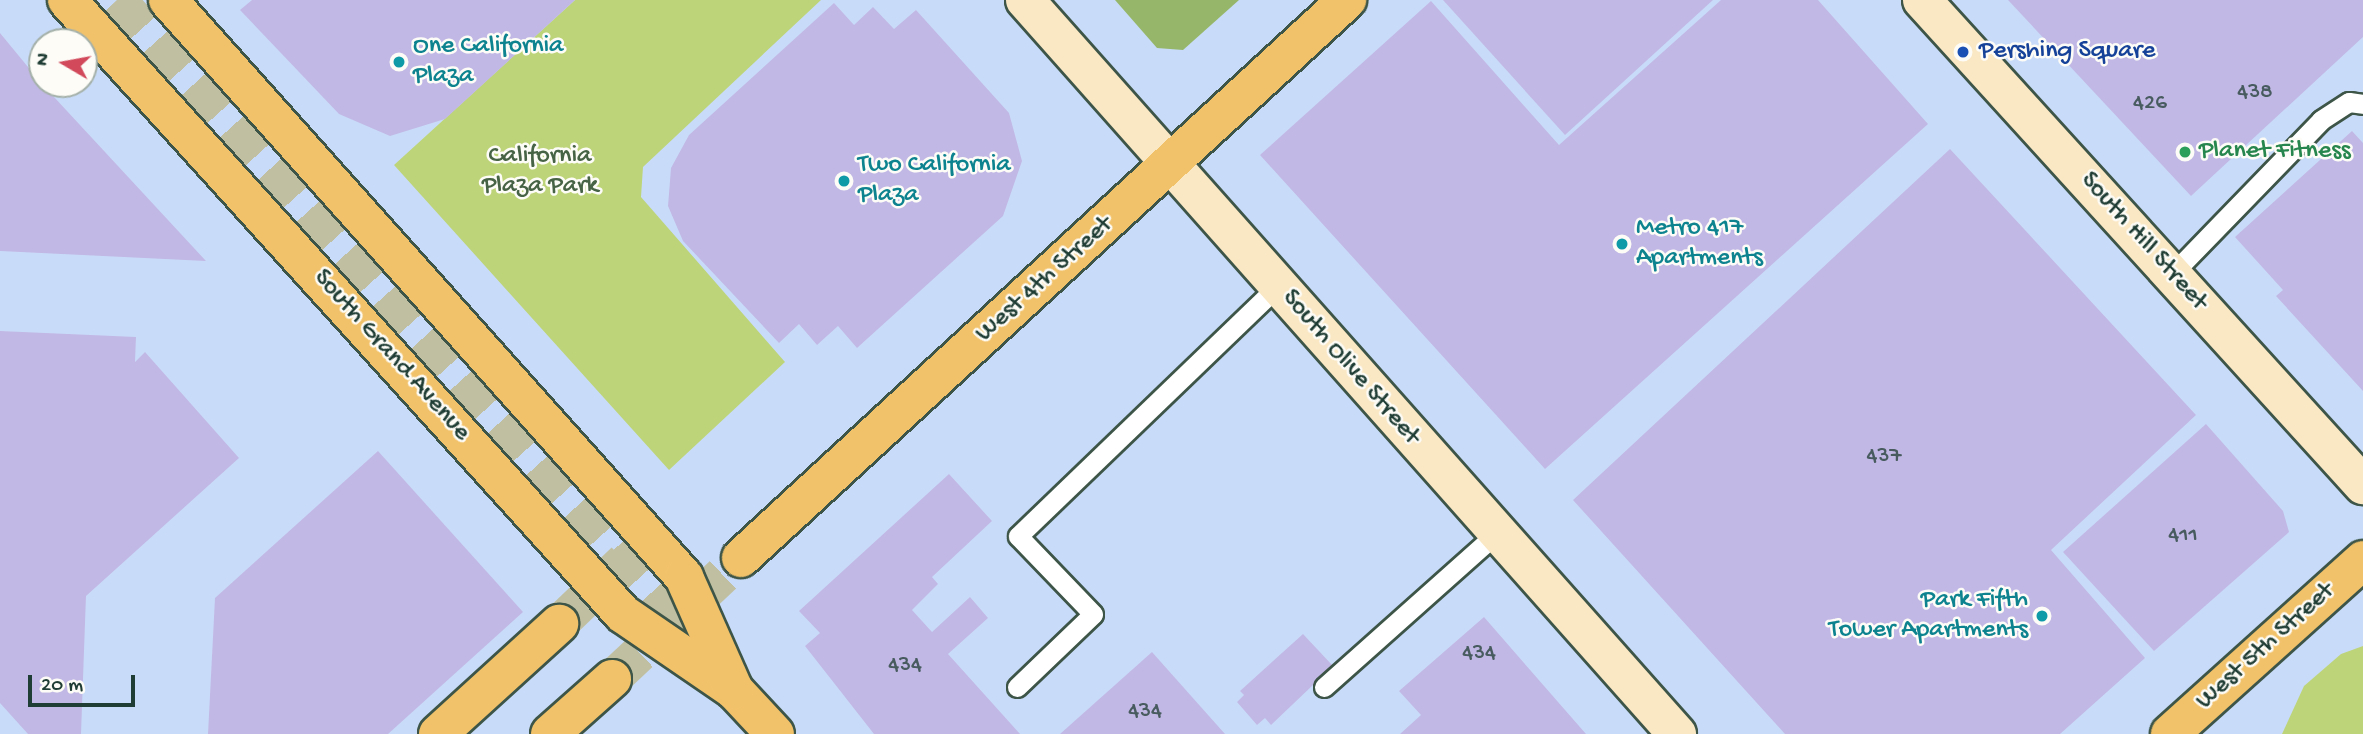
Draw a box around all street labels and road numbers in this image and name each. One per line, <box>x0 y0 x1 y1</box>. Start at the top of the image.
street label: South Hill Street <box>2073 166 2213 318</box>
street label: West 4th Street <box>970 210 1120 350</box>
street label: South Grand Avenue <box>306 264 476 448</box>
street label: South Olive Street <box>1274 284 1426 452</box>
street label: West 5th Street <box>2190 577 2342 717</box>

